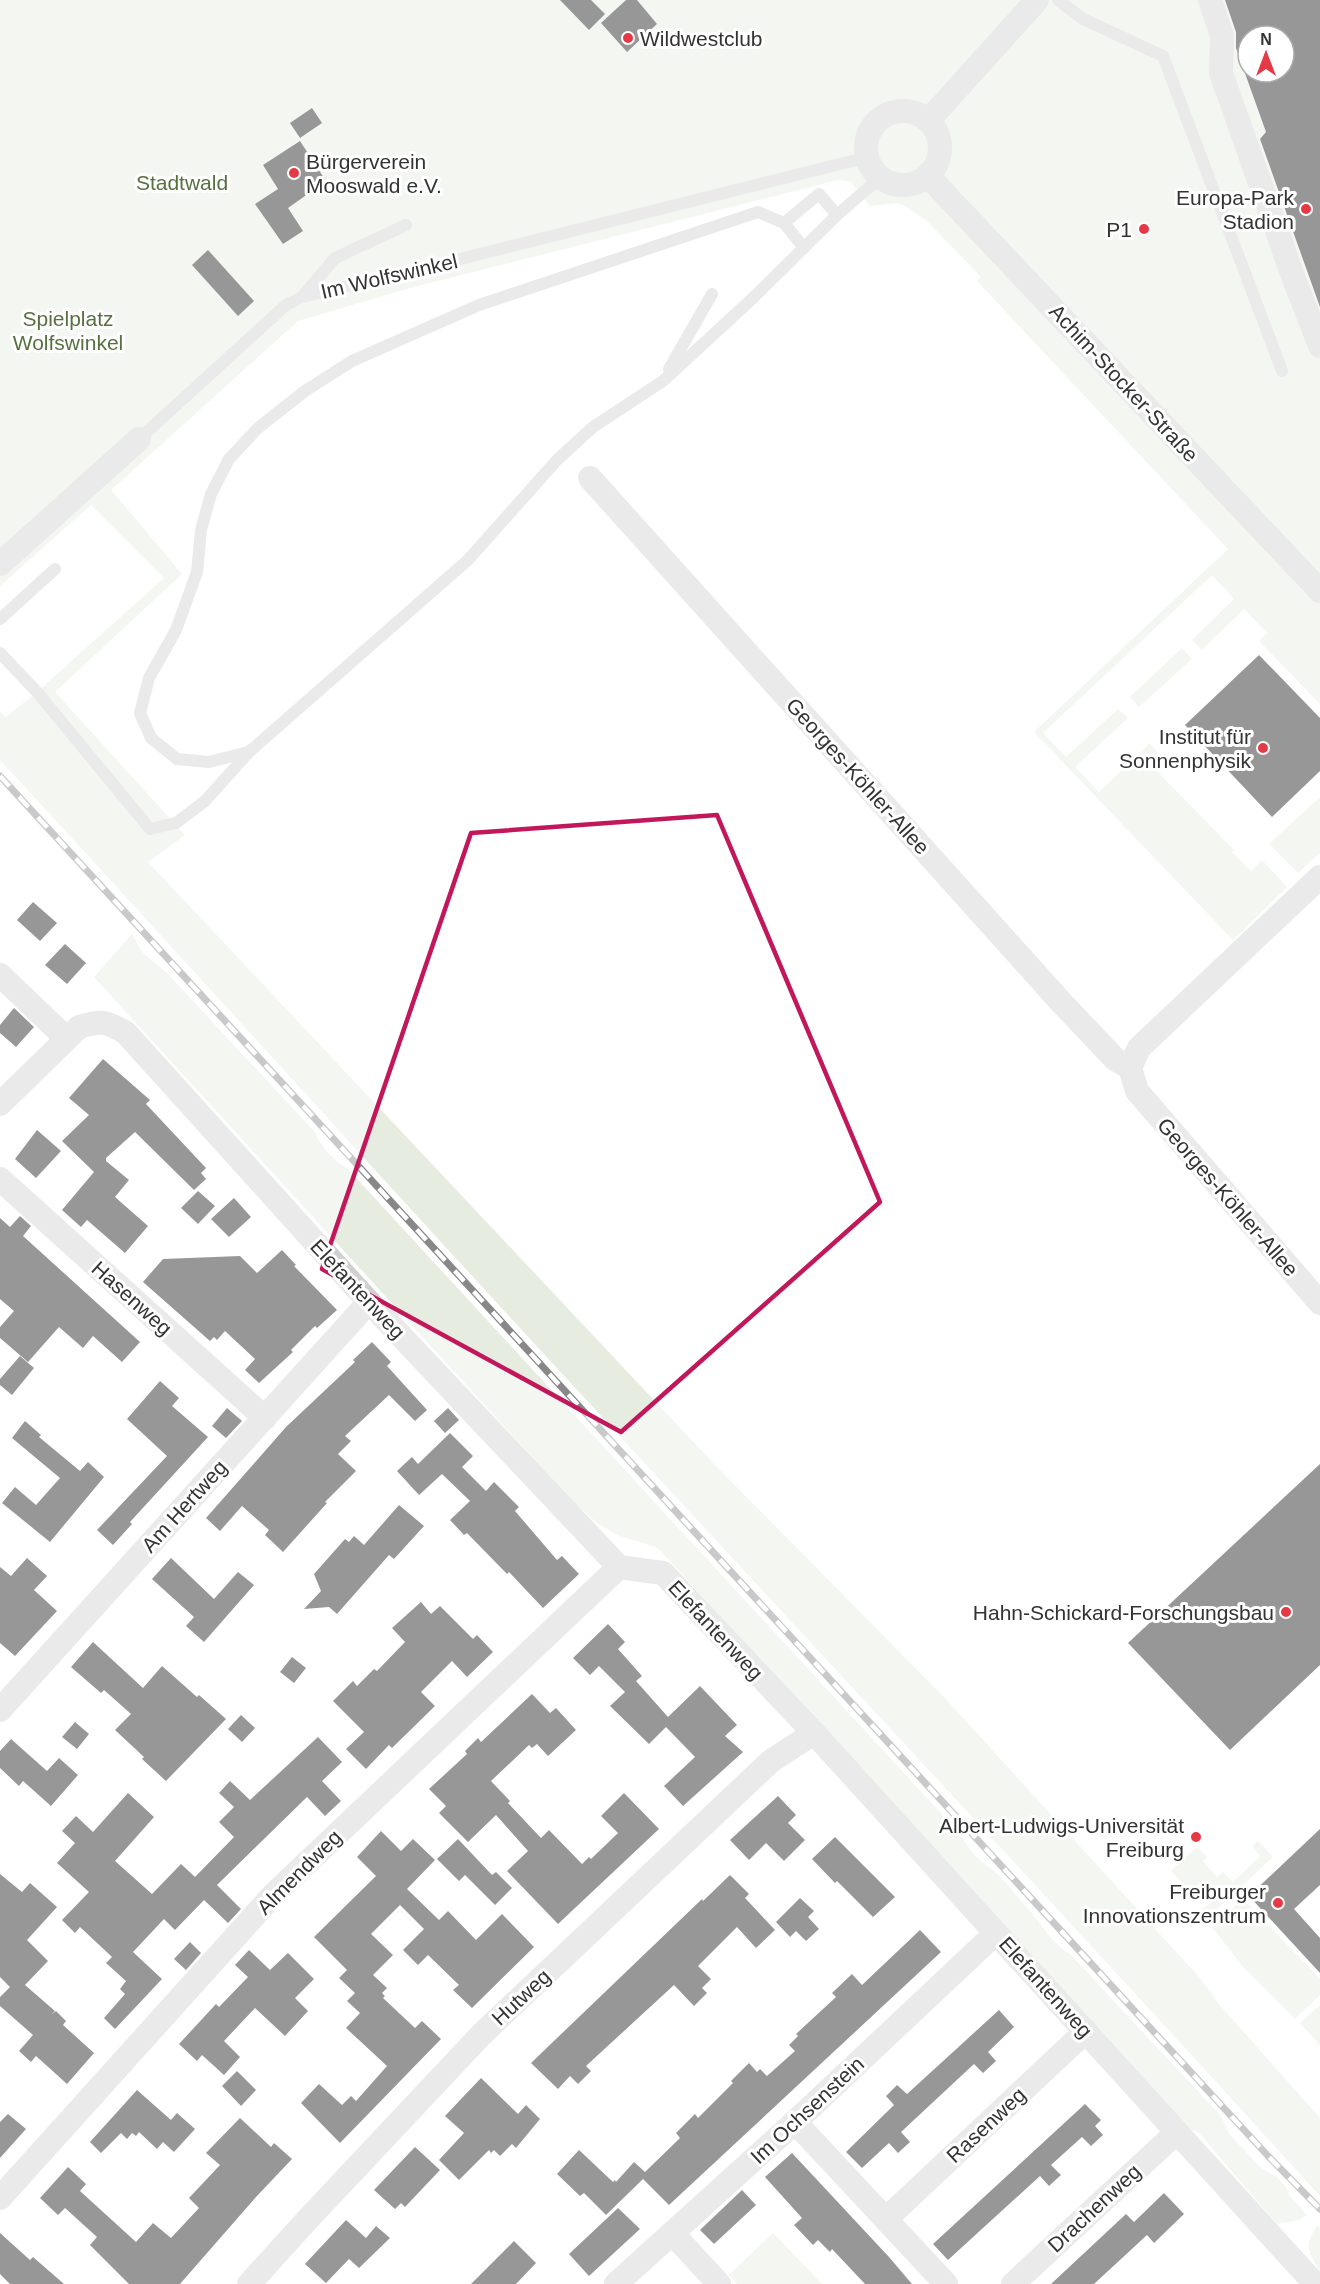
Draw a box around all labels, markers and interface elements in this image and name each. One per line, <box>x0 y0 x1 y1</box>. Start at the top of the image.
north arrow <box>1236 24 1296 84</box>
place label: Wildwestclub <box>640 27 763 50</box>
marker: Wildwestclub <box>621 31 635 45</box>
text: N <box>1260 31 1272 48</box>
place label: Bürgerverein Mooswald e.V. <box>306 150 442 197</box>
marker: Bürgerverein Mooswald e.V. <box>287 166 301 180</box>
park label: Stadtwald <box>136 171 228 194</box>
place label: Europa-Park Stadion <box>1176 186 1294 233</box>
marker: Europa-Park Stadion <box>1299 202 1313 216</box>
place label: P1 <box>1106 218 1132 241</box>
marker: P1 <box>1137 222 1151 236</box>
street label: Im Wolfswinkel <box>318 249 460 303</box>
street label: Achim-Stocker-Straße <box>1045 300 1203 466</box>
park label: Spielplatz Wolfswinkel <box>13 307 123 354</box>
street label: Georges-Köhler-Allee <box>782 693 934 859</box>
place label: Institut für Sonnenphysik <box>1119 725 1251 772</box>
marker: Institut für Sonnenphysik <box>1256 741 1270 755</box>
street label: Georges-Köhler-Allee <box>1153 1113 1303 1281</box>
street label: Elefantenweg <box>306 1235 410 1343</box>
street label: Hasenweg <box>87 1256 177 1340</box>
street label: Am Hertweg <box>137 1455 231 1557</box>
street label: Elefantenweg <box>664 1576 768 1684</box>
place label: Hahn-Schickard-Forschungsbau <box>973 1601 1274 1624</box>
marker: Hahn-Schickard-Forschungsbau <box>1279 1605 1293 1619</box>
place label: Albert-Ludwigs-Universität Freiburg <box>939 1814 1184 1861</box>
street label: Almendweg <box>252 1825 346 1919</box>
marker: Albert-Ludwigs-Universität Freiburg <box>1189 1830 1203 1844</box>
place label: Freiburger Innovationszentrum <box>1083 1880 1266 1927</box>
marker: Freiburger Innovationszentrum <box>1271 1896 1285 1910</box>
street label: Elefantenweg <box>995 1932 1097 2042</box>
street label: Hutweg <box>487 1964 555 2030</box>
street label: Im Ochsenstein <box>746 2052 868 2168</box>
street label: Rasenweg <box>942 2083 1030 2167</box>
street label: Drachenweg <box>1043 2159 1145 2257</box>

